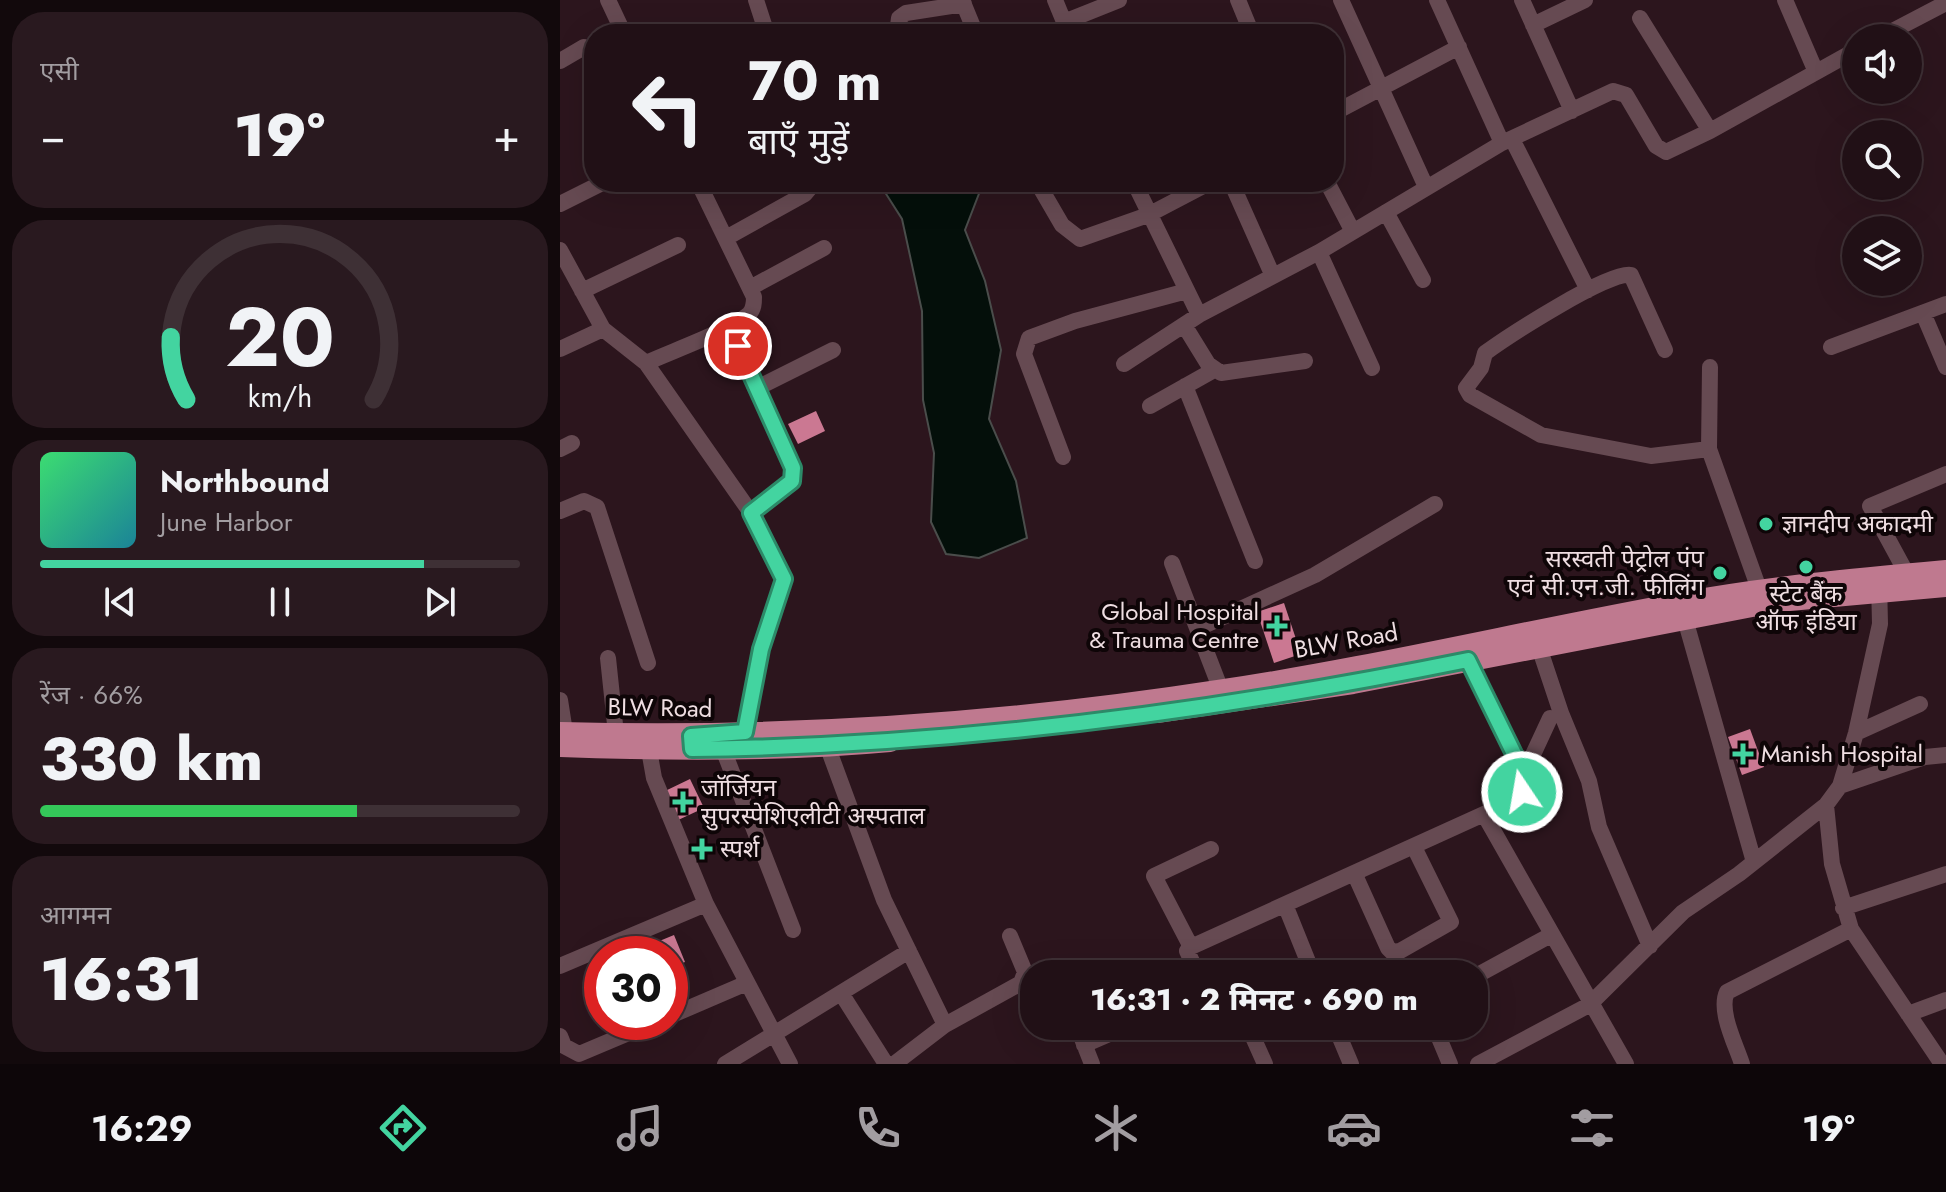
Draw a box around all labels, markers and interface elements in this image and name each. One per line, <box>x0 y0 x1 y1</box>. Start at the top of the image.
map controls <box>1842 24 1922 296</box>
button: sound <box>1842 24 1922 104</box>
text: 70 m <box>748 40 882 121</box>
text: एसी <box>40 52 79 90</box>
icon: left <box>616 56 720 160</box>
text: 19° <box>234 92 325 179</box>
text: − <box>40 104 66 168</box>
text: + <box>493 104 520 168</box>
text: बाएँ मुड़ें <box>748 115 849 167</box>
button: search <box>1842 120 1922 200</box>
button: layers <box>1842 216 1922 296</box>
text: 20 <box>225 277 335 397</box>
pin <box>704 312 772 380</box>
icon: arrive <box>716 324 760 368</box>
text: km/h <box>248 376 312 418</box>
text: Northbound <box>160 460 330 503</box>
text: June Harbor <box>160 503 293 541</box>
place label: ज्ञानदीप अकादमी <box>1782 506 1934 541</box>
marker: ज्ञानदीप अकादमी <box>1757 515 1775 533</box>
place label: सरस्वती पेट्रोल पंप एवं सी.एन.जी. फीलिंग <box>1508 541 1704 604</box>
marker: स्टेट बैंक ऑफ इंडिया <box>1797 558 1815 576</box>
marker: सरस्वती पेट्रोल पंप एवं सी.एन.जी. फीलिंग <box>1711 564 1729 582</box>
place label: स्टेट बैंक ऑफ इंडिया <box>1755 576 1857 639</box>
icon: previous <box>98 580 142 624</box>
icon: pause <box>258 580 302 624</box>
icon: next <box>418 580 462 624</box>
place label: Global Hospital & Trauma Centre <box>1089 594 1259 657</box>
street label: BLW Road <box>1291 614 1400 667</box>
marker: Global Hospital & Trauma Centre <box>1266 615 1288 637</box>
text: रेंज · 66% <box>40 676 143 714</box>
street label: BLW Road <box>607 689 713 726</box>
text: 330 km <box>40 716 263 803</box>
place label: Manish Hospital <box>1761 736 1923 771</box>
marker: Manish Hospital <box>1732 743 1754 765</box>
position arrow <box>1480 750 1564 834</box>
place label: जाॅर्जियन सुपरस्पेशिएलीटी अस्पताल <box>701 770 926 833</box>
marker: जाॅर्जियन सुपरस्पेशिएलीटी अस्पताल <box>672 791 694 813</box>
place label: स्पर्श <box>720 831 760 866</box>
marker: स्पर्श <box>691 838 713 860</box>
text: आगमन <box>40 896 111 934</box>
text: 16:31 <box>40 936 203 1023</box>
speed limit sign: 30 <box>584 936 688 1040</box>
text: 16:31 · 2 मिनट · 690 m <box>1090 978 1418 1021</box>
icon: directions <box>375 1100 431 1156</box>
icon: music <box>612 1100 668 1156</box>
icon: phone <box>850 1100 906 1156</box>
icon: climate <box>1088 1100 1144 1156</box>
icon: car <box>1326 1100 1382 1156</box>
icon: filters <box>1564 1100 1620 1156</box>
text: 16:29 <box>91 1102 193 1154</box>
text: 19° <box>1802 1102 1855 1154</box>

